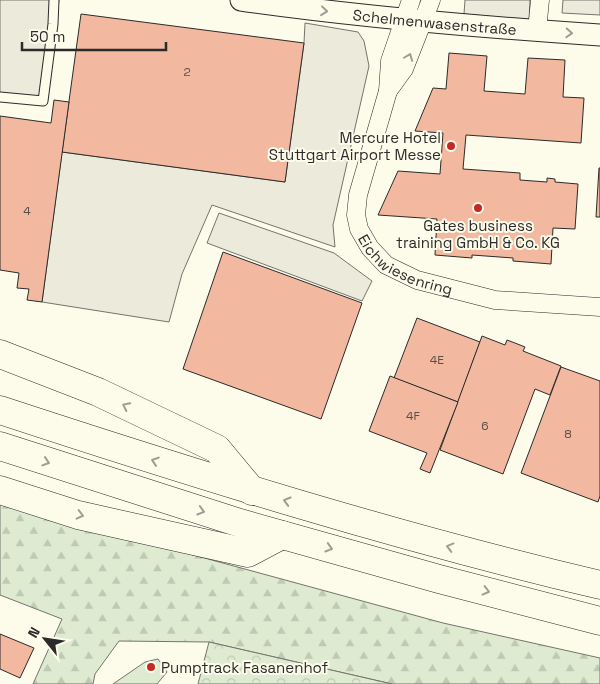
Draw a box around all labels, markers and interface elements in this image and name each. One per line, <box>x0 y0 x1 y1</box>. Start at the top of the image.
one-way arrow <box>320 5 328 16</box>
street label: Schelmenwasenstraße <box>352 5 517 39</box>
scale bar <box>22 20 166 52</box>
text: 50 m <box>30 27 65 46</box>
one-way arrow <box>565 27 573 38</box>
one-way arrow <box>403 53 413 62</box>
house number: 2 <box>183 64 191 80</box>
place label: Mercure Hotel Stuttgart Airport Messe <box>269 128 441 164</box>
marker: Mercure Hotel Stuttgart Airport Messe <box>445 140 457 152</box>
marker: Gates business training GmbH & Co. KG <box>472 202 484 214</box>
house number: 4 <box>23 203 31 219</box>
place label: Gates business training GmbH & Co. KG <box>396 216 560 252</box>
street label: Eichwiesenring <box>354 231 455 298</box>
house number: 4E <box>430 352 444 368</box>
one-way arrow <box>122 402 131 412</box>
house number: 4F <box>406 408 421 424</box>
house number: 6 <box>481 418 489 434</box>
house number: 8 <box>564 426 572 442</box>
one-way arrow <box>41 456 50 466</box>
one-way arrow <box>152 457 160 467</box>
one-way arrow <box>283 496 291 506</box>
one-way arrow <box>196 505 205 515</box>
one-way arrow <box>76 509 85 520</box>
one-way arrow <box>446 542 454 552</box>
one-way arrow <box>325 543 333 553</box>
one-way arrow <box>482 585 491 596</box>
north arrow <box>20 614 70 664</box>
text: N <box>24 624 44 641</box>
place label: Pumptrack Fasanenhof <box>161 658 329 677</box>
marker: Pumptrack Fasanenhof <box>145 661 157 673</box>

